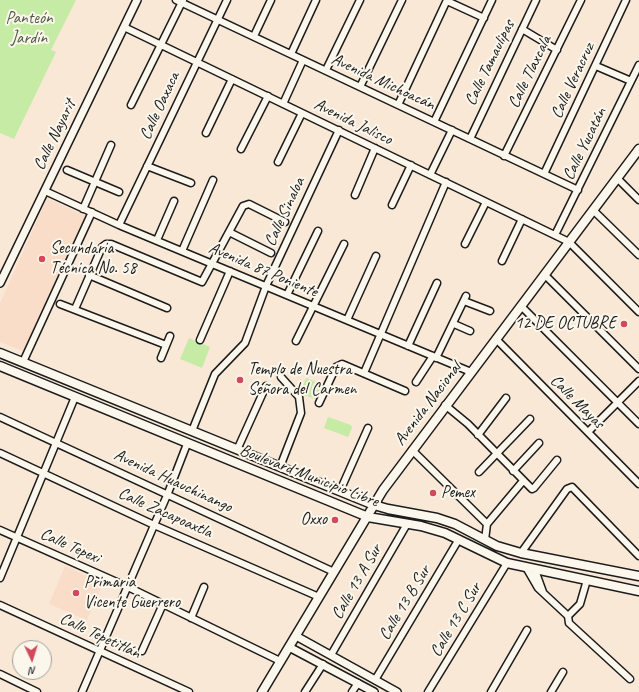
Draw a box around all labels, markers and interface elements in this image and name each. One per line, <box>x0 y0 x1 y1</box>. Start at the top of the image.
park label: Panteón Jardín <box>5 9 53 49</box>
street label: Calle Tamaulipas <box>461 17 519 109</box>
street label: Calle Tlaxcala <box>504 32 556 112</box>
street label: Calle Veracruz <box>547 40 599 122</box>
street label: Avenida Michoacán <box>328 49 438 115</box>
street label: Calle Oaxaca <box>135 69 185 143</box>
street label: Avenida Jalisco <box>310 94 396 150</box>
street label: Calle Nayarit <box>29 97 81 173</box>
street label: Calle Yucatán <box>559 104 611 184</box>
street label: Calle Sinaloa <box>260 174 310 250</box>
street label: Avenida 87 Poniente <box>206 238 320 302</box>
place label: Secundaria Técnica No. 58 <box>50 239 136 279</box>
marker: Secundaria Técnica No. 58 <box>37 254 47 264</box>
place label: 12 DE OCTUBRE <box>515 314 616 334</box>
marker: 12 DE OCTUBRE <box>619 319 629 329</box>
street label: Avenida Nacional <box>390 358 466 450</box>
place label: Templo de Nuestra Señora del Carmen <box>248 360 356 400</box>
street label: Calle Mayas <box>546 371 608 433</box>
marker: Templo de Nuestra Señora del Carmen <box>235 375 245 385</box>
street label: Boulevard Municipio Libre <box>237 440 381 512</box>
street label: Avenida Huauchinango <box>111 445 235 517</box>
street label: Calle Zacapoaxtla <box>115 483 215 543</box>
place label: Pemex <box>441 483 475 503</box>
marker: Pemex <box>428 488 438 498</box>
place label: Oxxo <box>300 510 327 530</box>
marker: Oxxo <box>330 515 340 525</box>
street label: Calle Tepexi <box>37 524 103 568</box>
street label: Calle 13 A Sur <box>327 541 387 623</box>
street label: Calle 13 B Sur <box>375 562 435 644</box>
place label: Primaria Vicente Guerrero <box>84 573 180 613</box>
street label: Calle 13 C Sur <box>426 579 486 661</box>
marker: Primaria Vicente Guerrero <box>71 588 81 598</box>
street label: Calle Tepetitlán <box>56 608 144 664</box>
north arrow <box>12 640 52 680</box>
text: N <box>29 664 37 678</box>

